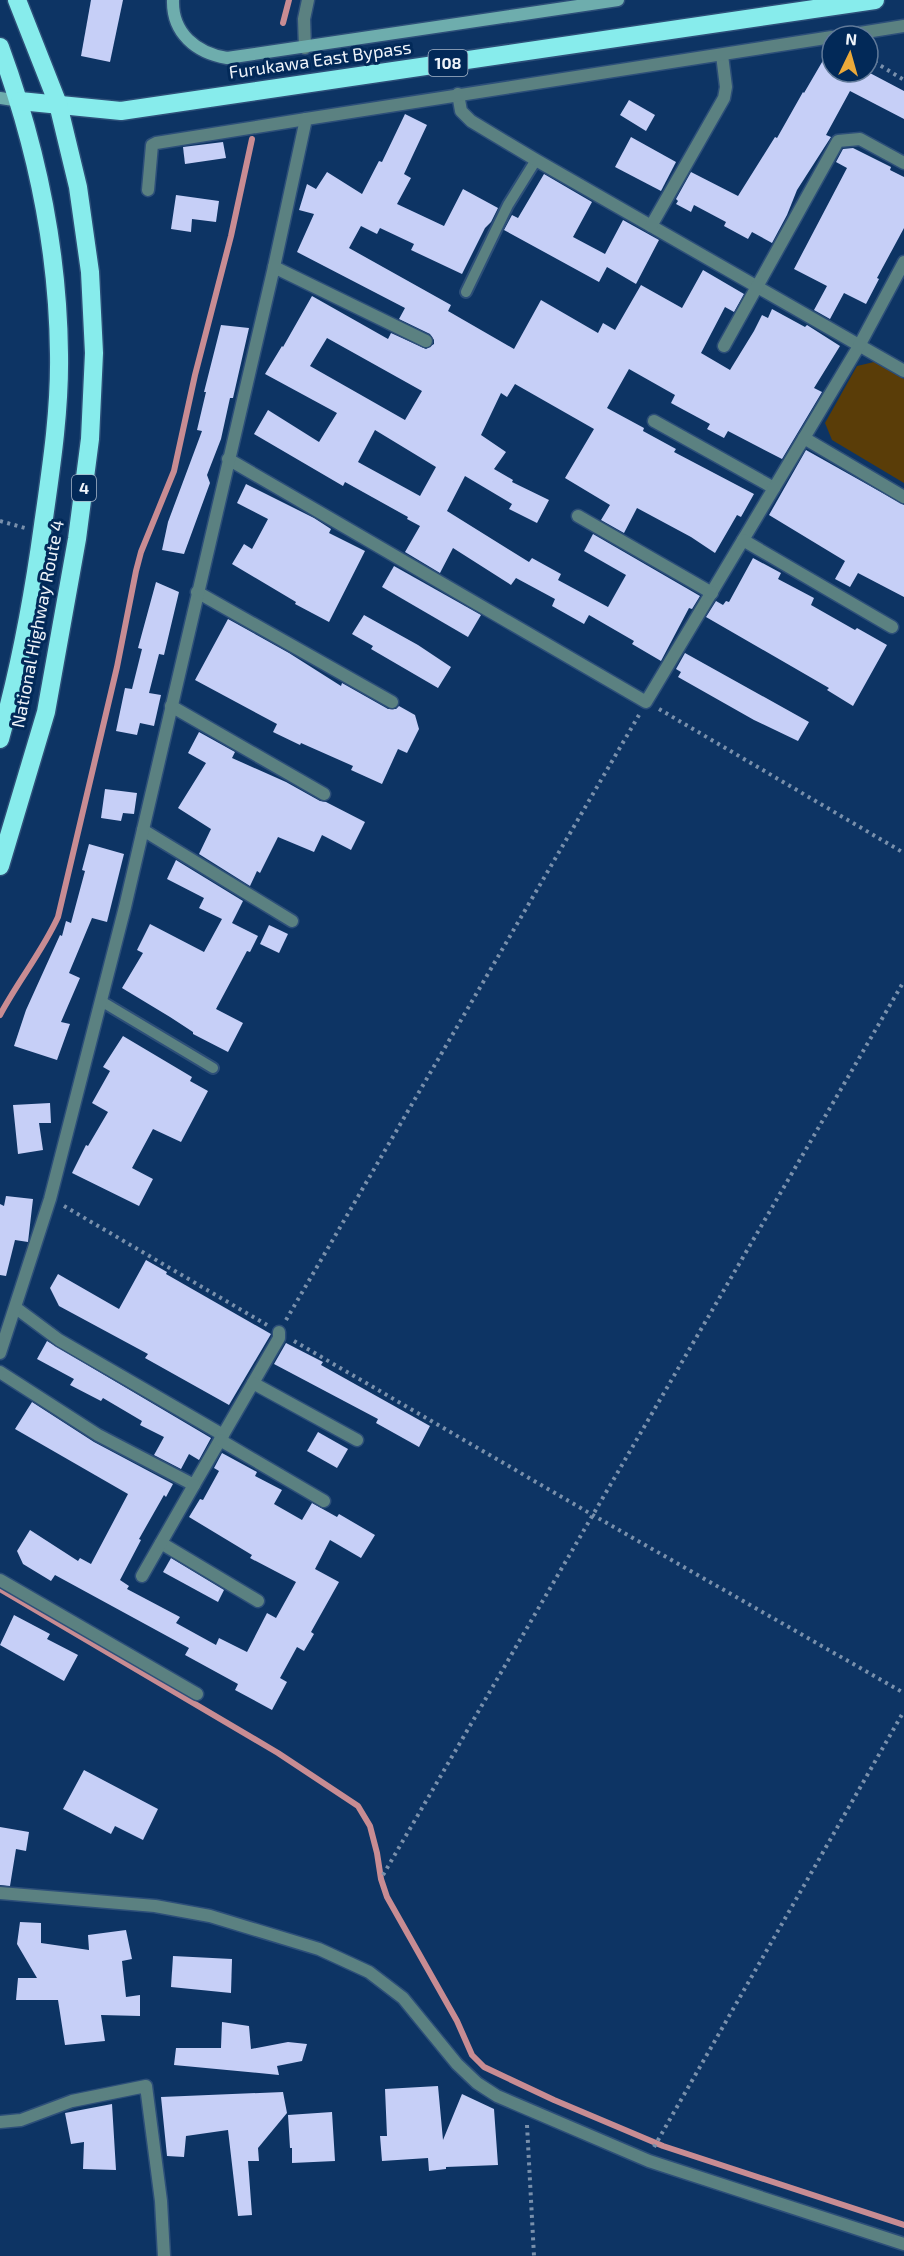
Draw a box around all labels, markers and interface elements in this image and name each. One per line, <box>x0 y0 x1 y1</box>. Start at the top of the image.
north arrow <box>820 24 880 84</box>
text: N <box>845 29 858 49</box>
street label: Furukawa East Bypass <box>227 35 413 83</box>
road number: 108 <box>428 50 468 76</box>
road number: 4 <box>72 475 96 501</box>
street label: National Highway Route 4 <box>6 518 68 730</box>

